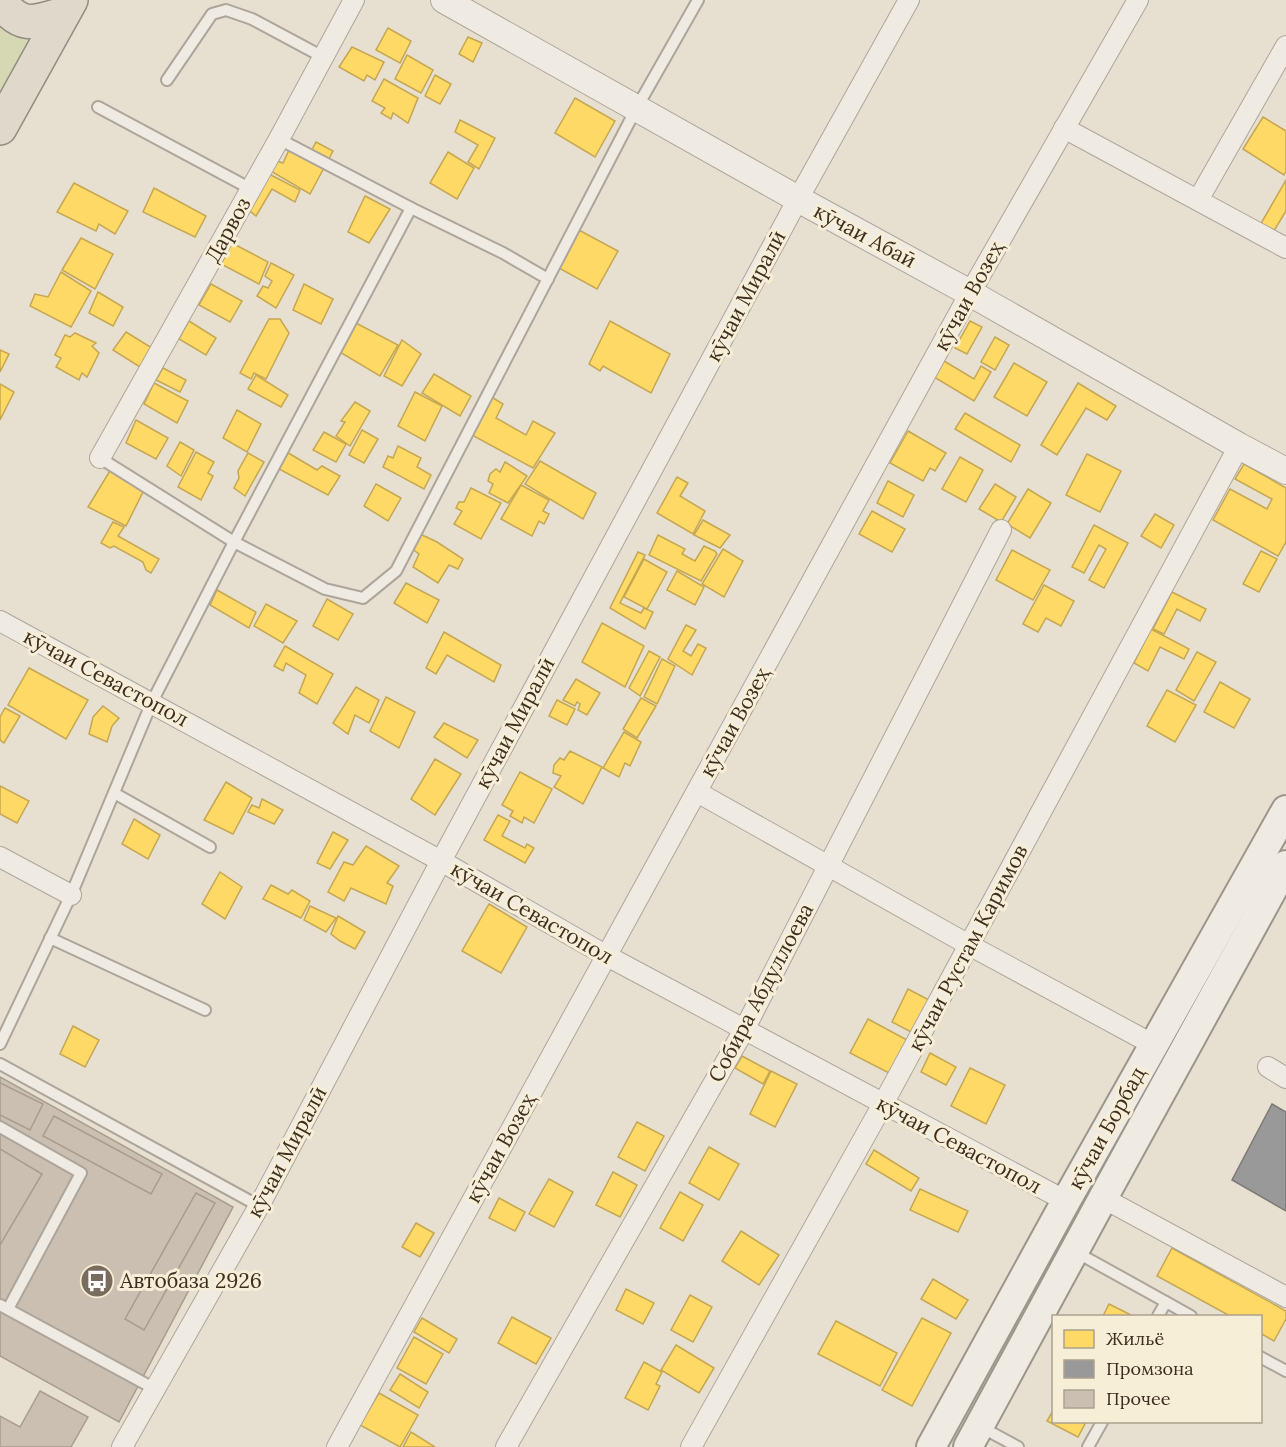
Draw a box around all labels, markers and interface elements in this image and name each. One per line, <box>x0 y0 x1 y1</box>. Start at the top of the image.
street label: Дарвоз <box>199 192 257 267</box>
street label: кӯчаи Абаӣ <box>809 197 921 274</box>
street label: кӯчаи Миралӣ <box>700 225 792 366</box>
street label: кӯчаи Возеҳ <box>927 236 1010 355</box>
street label: кӯчаи Севастопол <box>19 623 193 732</box>
street label: кӯчаи Миралӣ <box>469 652 561 793</box>
street label: кӯчаи Возеҳ <box>693 662 776 781</box>
street label: кӯчаи Рустам Каримов <box>902 840 1034 1056</box>
street label: кӯчаи Севастопол <box>446 855 618 970</box>
street label: Собира Абдуллоева <box>702 899 819 1087</box>
street label: кӯчаи Борбад <box>1062 1062 1151 1194</box>
street label: кӯчаи Миралӣ <box>241 1081 333 1222</box>
street label: кӯчаи Возеҳ <box>459 1088 542 1207</box>
street label: кӯчаи Севастопол <box>872 1090 1046 1199</box>
bus stop icon: Автобаза 2926 <box>79 1263 115 1299</box>
place label: Автобаза 2926 <box>119 1267 262 1294</box>
legend <box>1052 1315 1262 1423</box>
text: Жильё <box>1106 1327 1164 1350</box>
text: Промзона <box>1106 1357 1194 1380</box>
text: Прочее <box>1106 1387 1171 1410</box>

